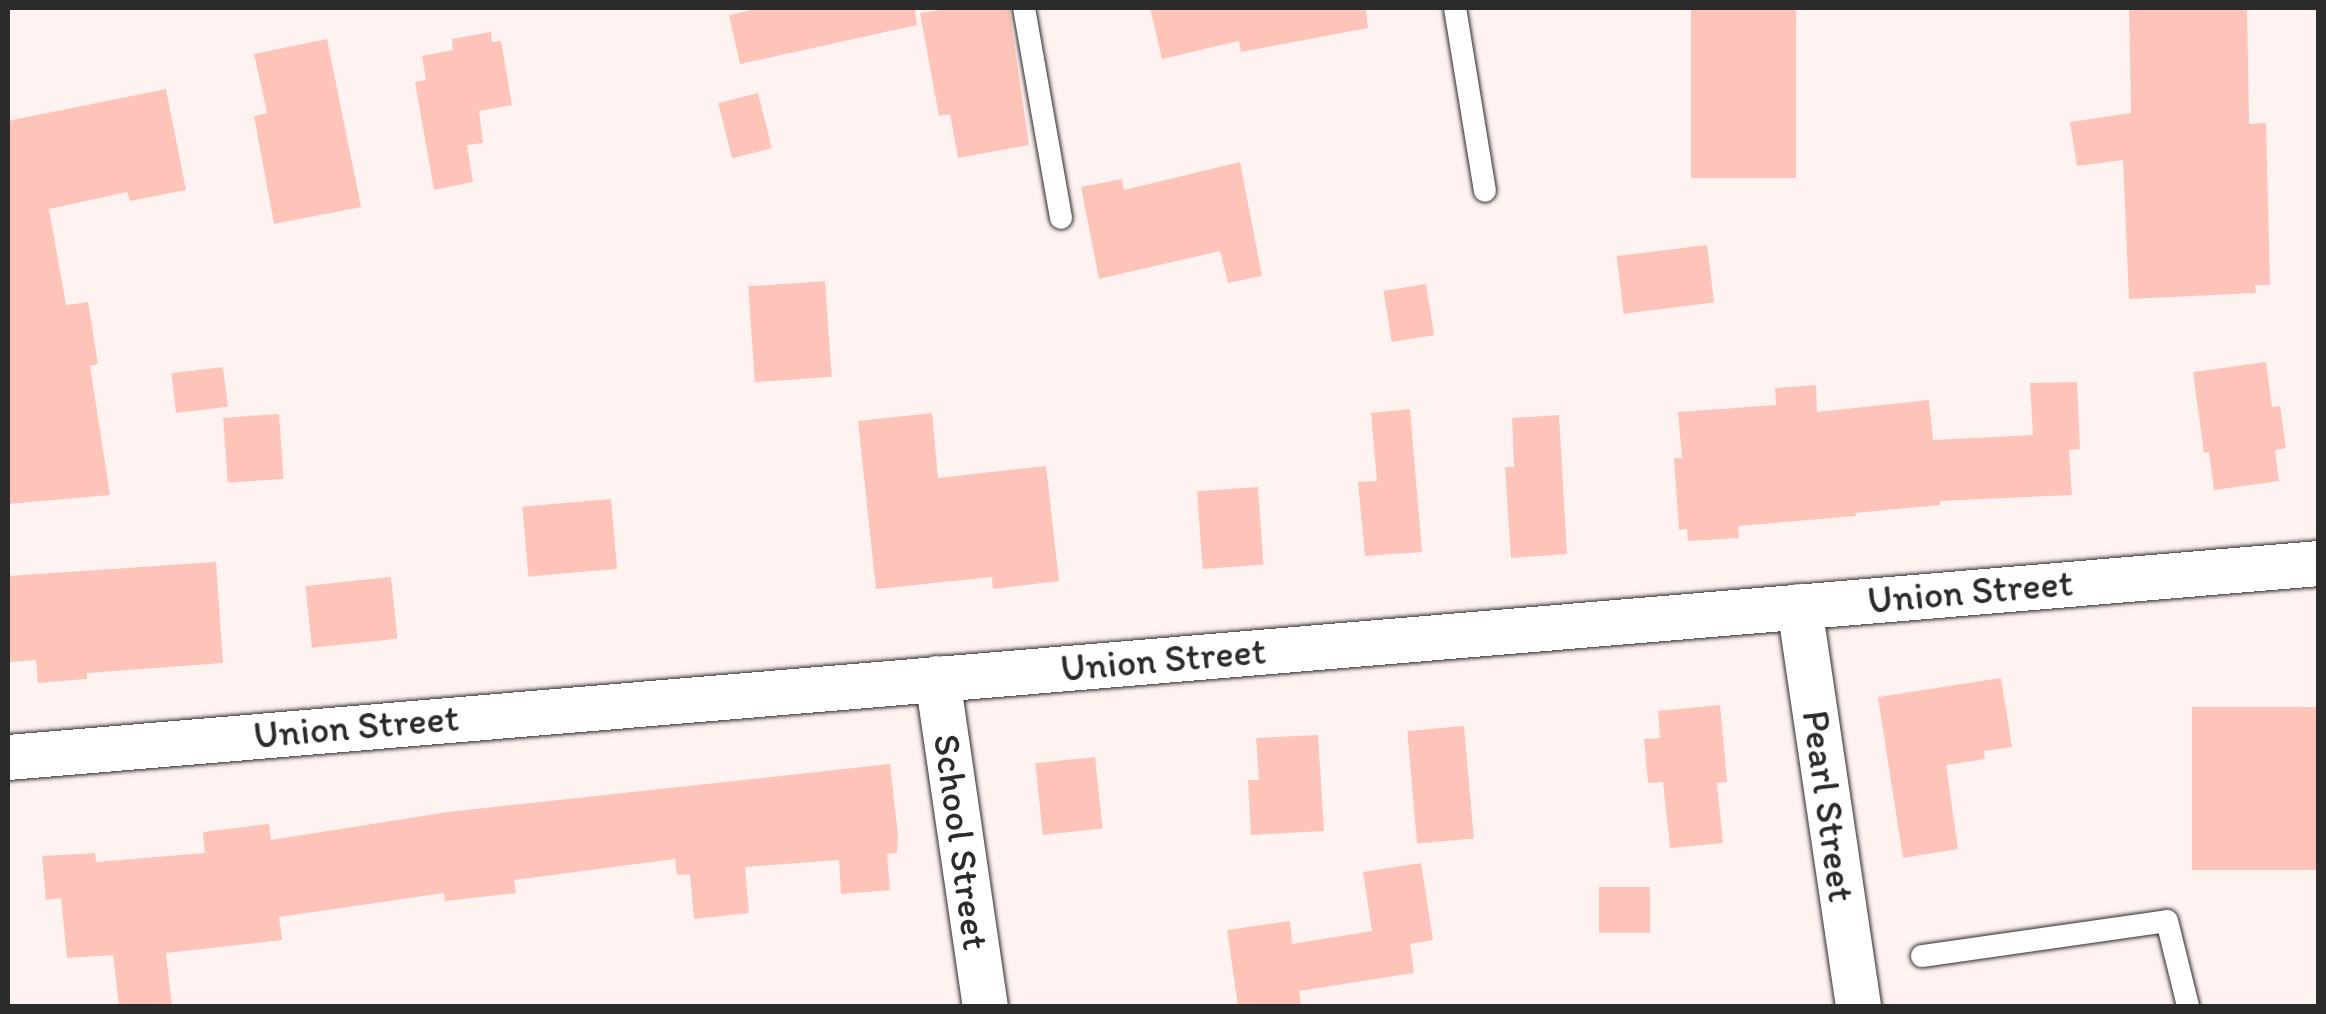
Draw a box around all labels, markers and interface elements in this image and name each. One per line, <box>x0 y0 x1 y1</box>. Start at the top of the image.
street label: Union Street <box>1866 560 2074 624</box>
street label: Union Street <box>1059 628 1267 692</box>
street label: Union Street <box>252 695 460 759</box>
street label: Pearl Street <box>1792 708 1864 904</box>
street label: School Street <box>923 731 999 953</box>

